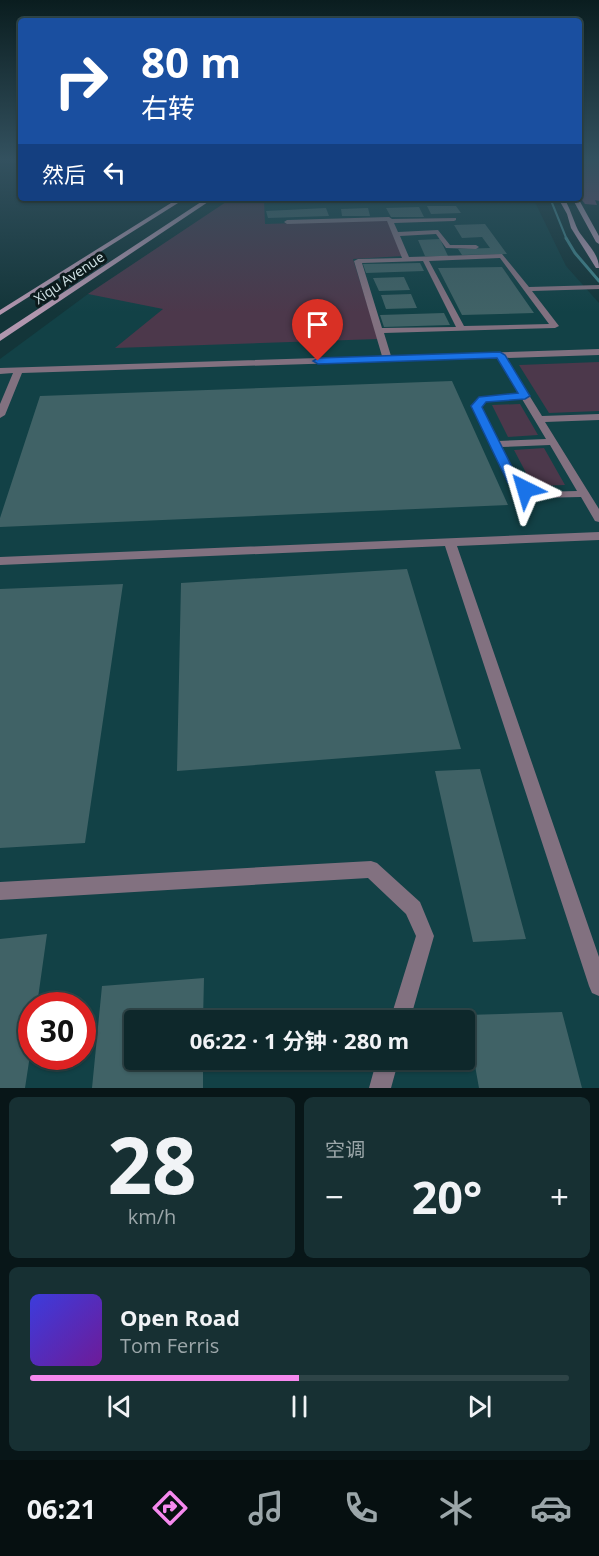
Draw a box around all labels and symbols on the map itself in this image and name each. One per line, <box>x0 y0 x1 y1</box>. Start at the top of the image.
street label: Xiqu Avenue <box>30 247 108 308</box>
pin <box>292 299 343 361</box>
position arrow <box>493 457 557 521</box>
speed limit sign: 30 <box>18 992 96 1070</box>

